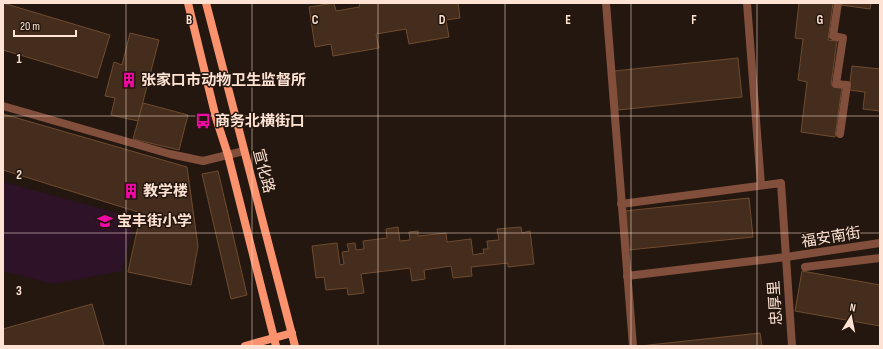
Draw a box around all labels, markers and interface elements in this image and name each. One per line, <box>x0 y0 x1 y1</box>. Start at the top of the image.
scale bar <box>14 12 76 38</box>
text: B <box>186 12 192 28</box>
text: C <box>312 12 319 28</box>
text: D <box>439 12 446 28</box>
text: E <box>565 12 571 28</box>
text: F <box>691 12 697 28</box>
text: G <box>817 12 824 28</box>
text: 20 m <box>20 19 40 34</box>
text: 1 <box>16 51 22 67</box>
building icon: 张家口市动物卫生监督所 <box>120 71 138 89</box>
place label: 张家口市动物卫生监督所 <box>141 71 306 90</box>
bus stop icon: 商务北横街口 <box>194 112 212 130</box>
place label: 商务北横街口 <box>215 112 305 131</box>
street label: 宣化路 <box>249 147 279 195</box>
text: 2 <box>16 167 22 183</box>
building icon: 教学楼 <box>122 182 140 200</box>
place label: 教学楼 <box>143 182 188 201</box>
school or university icon: 宝丰街小学 <box>96 212 114 230</box>
place label: 宝丰街小学 <box>117 212 192 231</box>
street label: 福安南街 <box>800 223 862 252</box>
street label: 忠厚里 <box>764 280 787 326</box>
text: 3 <box>16 283 22 299</box>
north arrow <box>831 297 871 337</box>
text: N <box>849 301 857 315</box>

